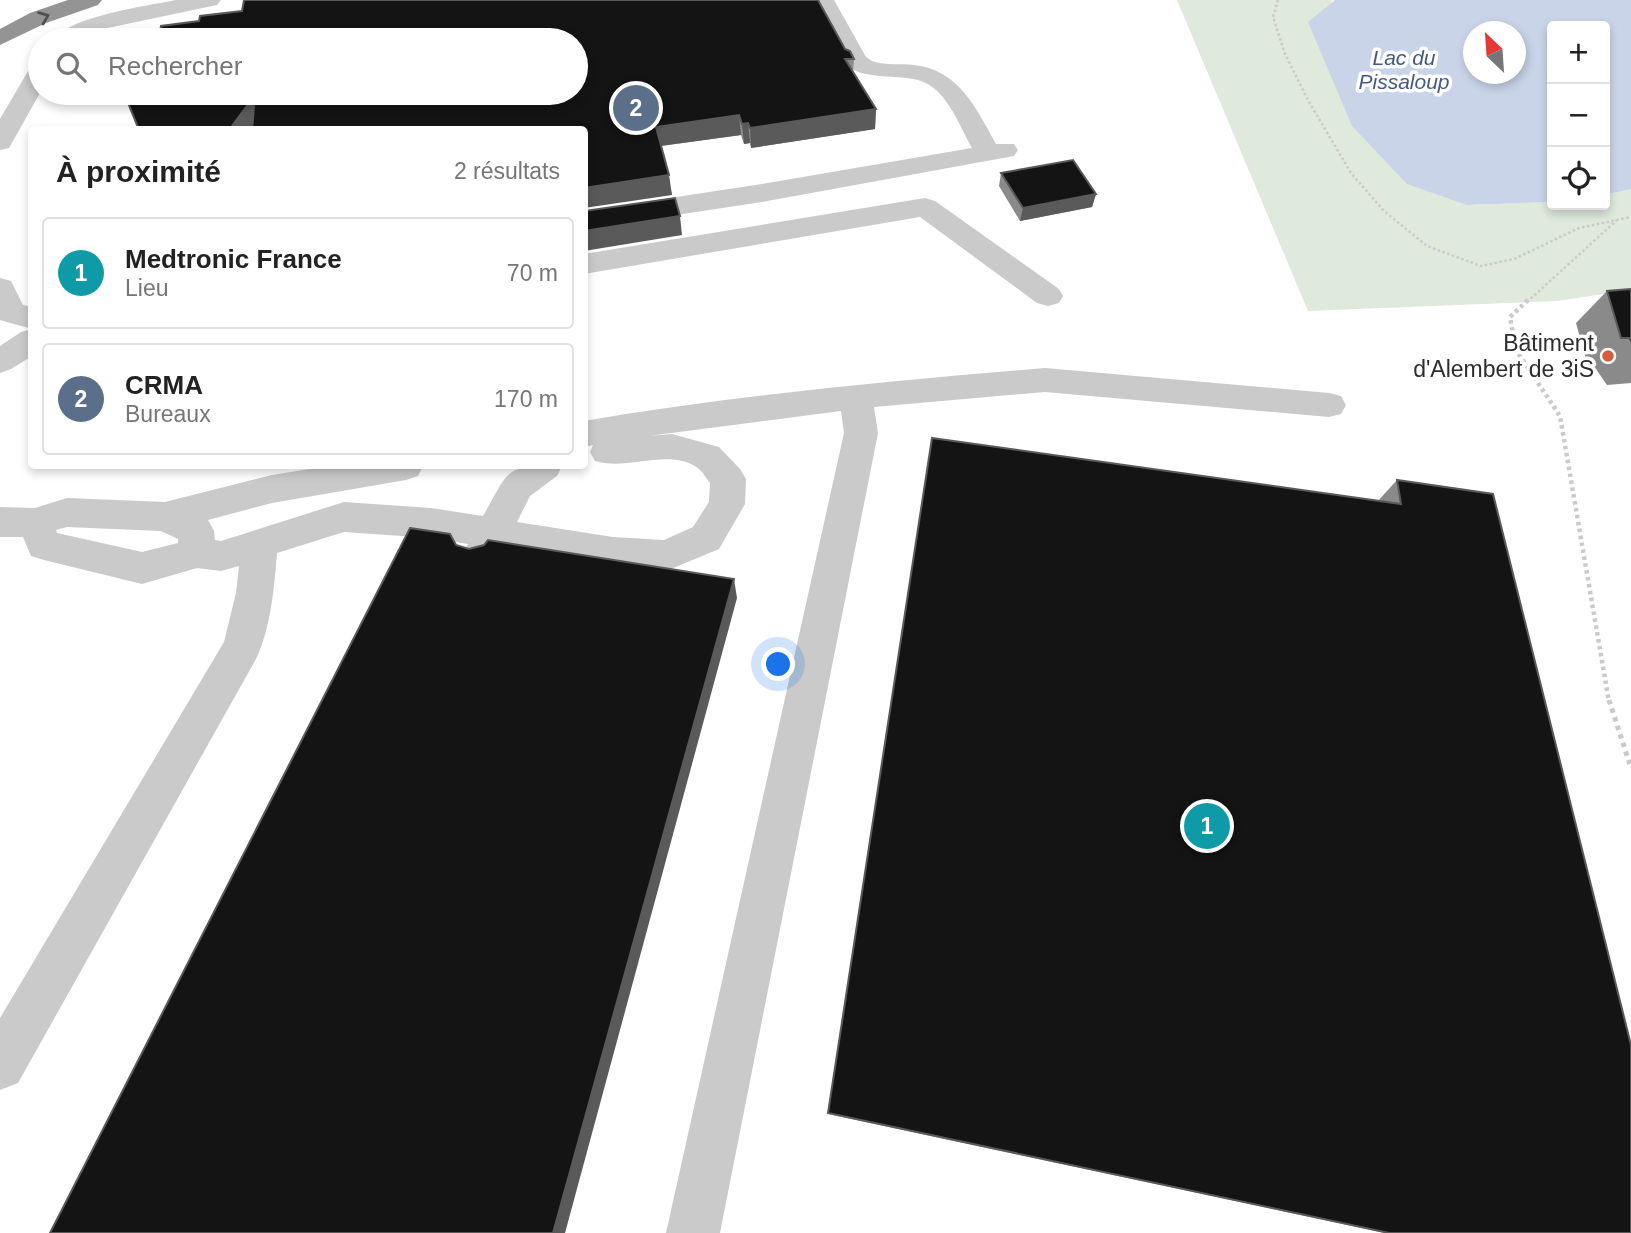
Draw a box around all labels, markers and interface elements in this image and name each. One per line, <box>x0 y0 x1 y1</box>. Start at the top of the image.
one-way arrow <box>37 11 49 25</box>
north arrow <box>1463 21 1526 84</box>
map controls <box>1547 21 1610 210</box>
button: + <box>1547 21 1610 84</box>
search box <box>28 28 588 105</box>
water label: Lac du Pissaloup <box>1358 46 1450 93</box>
icon: search <box>52 48 90 86</box>
text: Rechercher <box>108 51 242 81</box>
pin: 2 <box>613 82 659 134</box>
button: − <box>1547 84 1610 147</box>
button: locate <box>1547 147 1610 210</box>
text: À proximité <box>56 155 221 188</box>
text: 2 résultats <box>454 158 560 184</box>
text: Medtronic France <box>125 244 342 274</box>
text: 1 <box>75 260 87 286</box>
text: 70 m <box>507 260 558 286</box>
text: Lieu <box>125 275 168 301</box>
place label: Bâtiment d'Alembert de 3iS <box>1413 330 1595 382</box>
marker: Bâtiment d'Alembert de 3iS <box>1600 348 1616 364</box>
text: CRMA <box>125 370 203 400</box>
text: 2 <box>75 386 87 412</box>
text: 170 m <box>494 386 558 412</box>
text: Bureaux <box>125 401 211 427</box>
your location <box>761 647 795 681</box>
pin: 1 <box>1184 800 1230 852</box>

